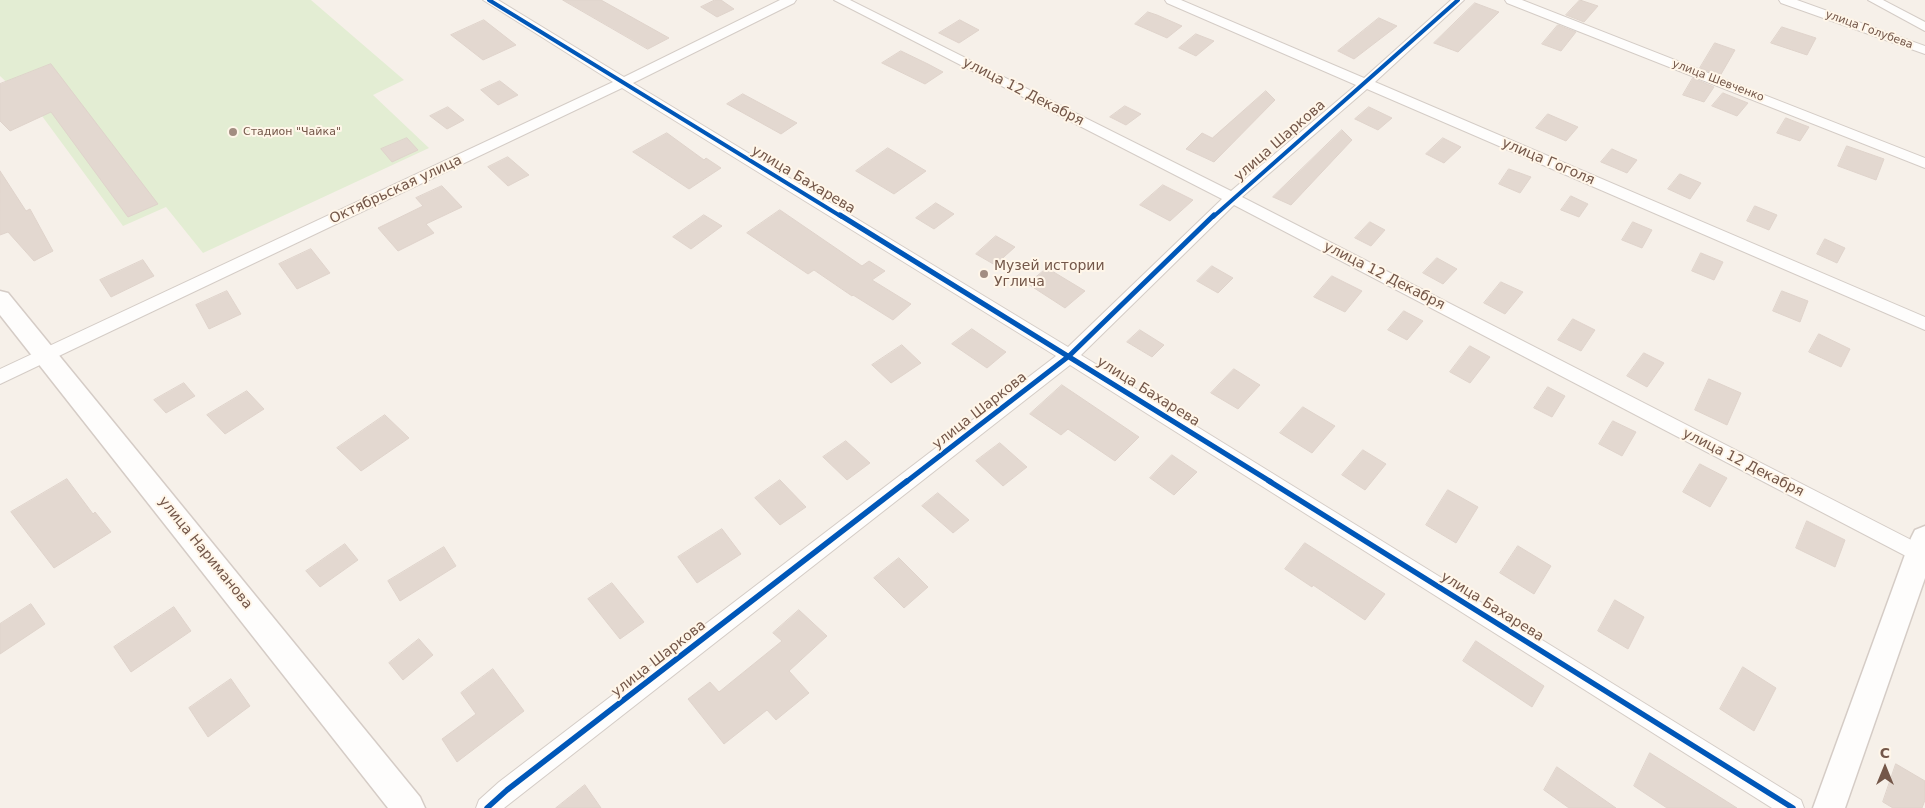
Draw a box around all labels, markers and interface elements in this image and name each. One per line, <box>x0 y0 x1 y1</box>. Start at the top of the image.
street label: улица Голубева <box>1823 8 1915 52</box>
street label: улица 12 Декабря <box>960 54 1086 130</box>
street label: улица Шевченко <box>1670 57 1766 105</box>
street label: улица Шаркова <box>1231 97 1329 185</box>
place label: Стадион "Чайка" <box>243 125 341 139</box>
marker: Стадион "Чайка" <box>227 126 239 138</box>
street label: улица Гоголя <box>1499 135 1597 189</box>
street label: улица Бахарева <box>748 142 858 218</box>
street label: Октябрьская улица <box>327 152 465 228</box>
street label: улица 12 Декабря <box>1321 238 1447 314</box>
place label: Музей истории Углича <box>994 258 1105 290</box>
marker: Музей истории Углича <box>978 268 990 280</box>
street label: улица Бахарева <box>1093 354 1203 430</box>
street label: улица Шаркова <box>929 369 1031 453</box>
street label: улица 12 Декабря <box>1680 425 1806 501</box>
street label: улица Нариманова <box>155 493 255 613</box>
street label: улица Бахарева <box>1437 569 1547 645</box>
street label: улица Шаркова <box>608 617 710 701</box>
north arrow <box>1860 743 1910 793</box>
text: С <box>1880 745 1890 761</box>

